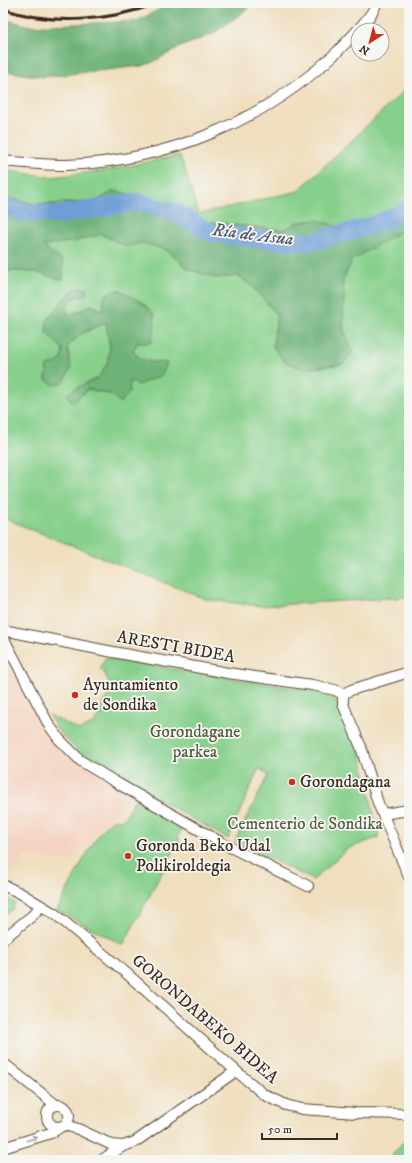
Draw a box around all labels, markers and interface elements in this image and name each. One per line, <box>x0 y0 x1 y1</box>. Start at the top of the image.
north arrow <box>350 22 390 62</box>
text: N <box>357 41 372 58</box>
water label: Ría de Asua <box>210 219 295 251</box>
street label: ARESTI BIDEA <box>115 626 237 668</box>
place label: Ayuntamiento de Sondika <box>83 674 178 716</box>
marker: Ayuntamiento de Sondika <box>70 690 80 700</box>
park label: Gorondagane parkea <box>150 721 240 763</box>
place label: Gorondagana <box>300 771 392 793</box>
marker: Gorondagana <box>287 777 297 787</box>
park label: Cementerio de Sondika <box>227 813 384 835</box>
place label: Goronda Beko Udal Polikiroldegia <box>136 835 270 877</box>
marker: Goronda Beko Udal Polikiroldegia <box>123 851 133 861</box>
street label: GORONDABEKO BIDEA <box>127 949 283 1089</box>
scale bar <box>262 1115 337 1141</box>
text: 50 m <box>268 1122 292 1137</box>
one-way arrow <box>25 1135 37 1143</box>

